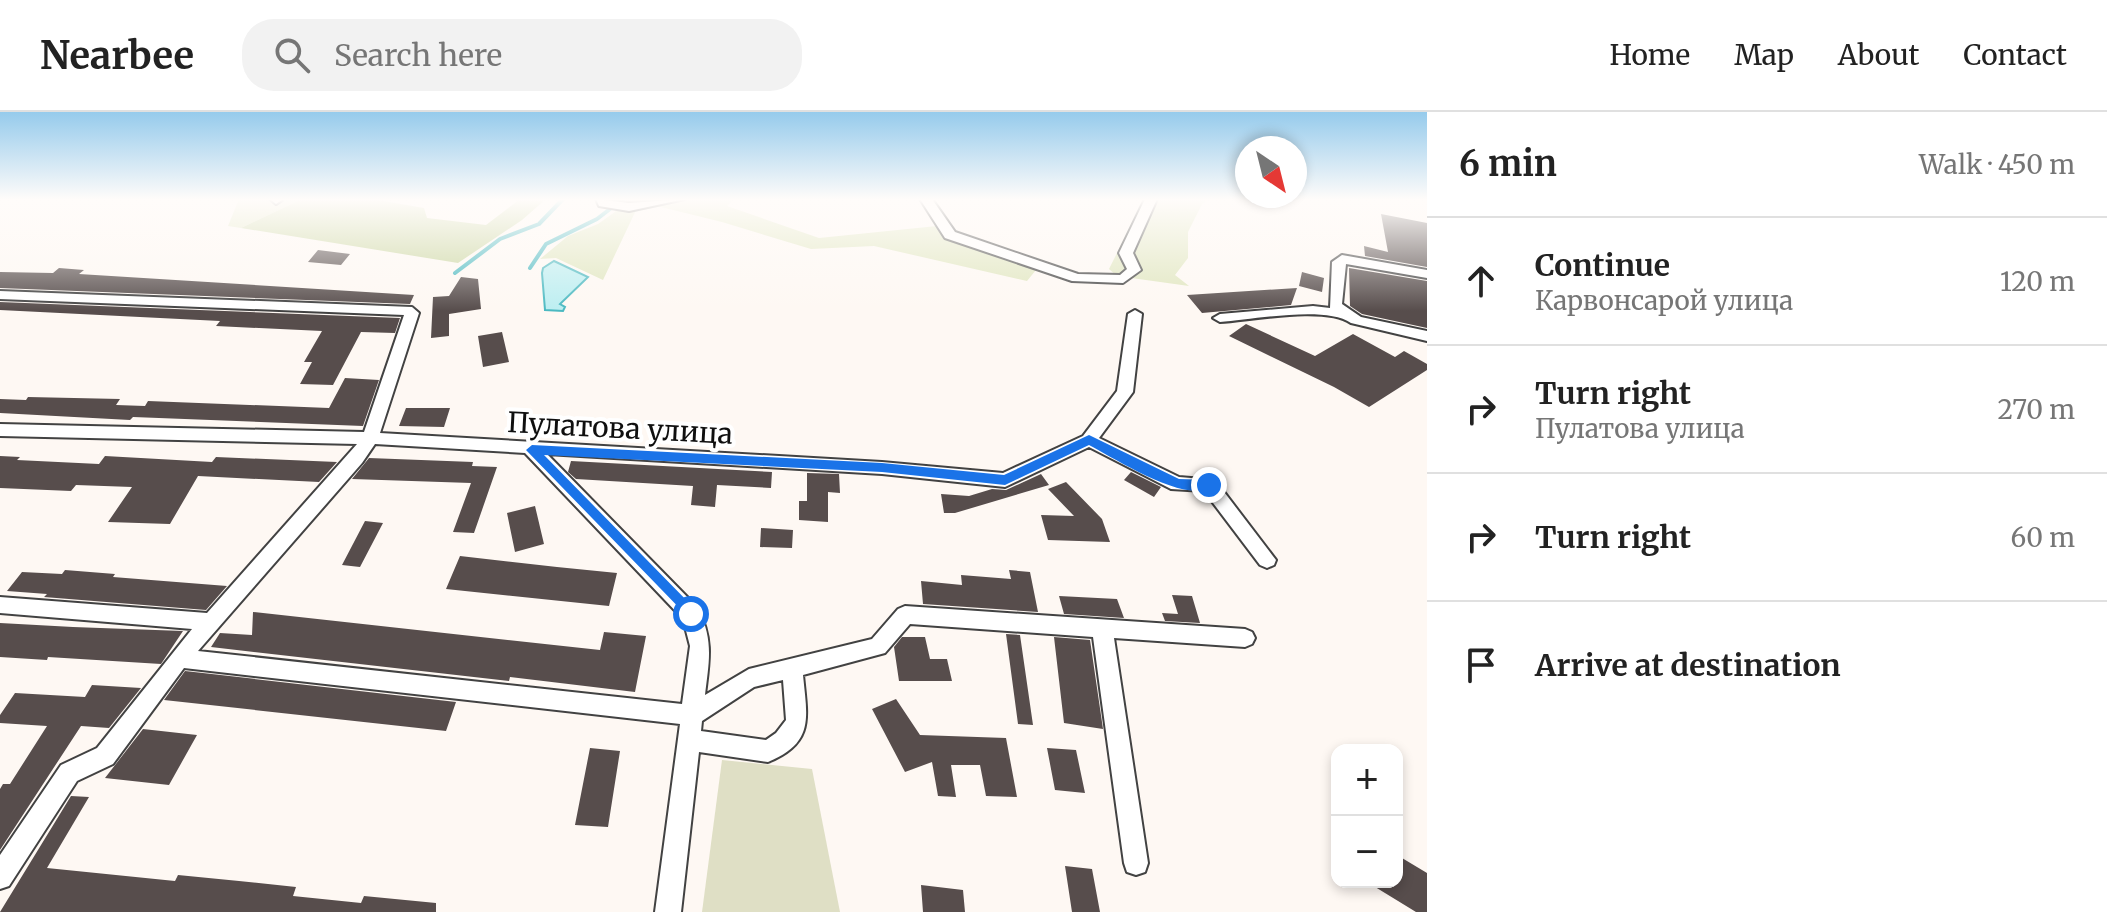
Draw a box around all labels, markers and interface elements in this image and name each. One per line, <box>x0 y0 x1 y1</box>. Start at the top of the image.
search box <box>242 19 802 91</box>
text: Nearbee <box>40 32 194 79</box>
icon: search <box>270 33 314 77</box>
text: Search here <box>334 36 502 74</box>
text: Home <box>1609 37 1690 73</box>
text: Map <box>1734 37 1794 73</box>
text: About <box>1838 37 1919 73</box>
text: Contact <box>1963 37 2067 73</box>
north arrow <box>1235 136 1307 208</box>
text: 6 min <box>1459 143 1557 185</box>
text: Walk · 450 m <box>1919 148 2075 181</box>
text: Continue <box>1535 246 1670 284</box>
icon: ahead <box>1459 259 1503 303</box>
text: 120 m <box>2000 265 2075 298</box>
text: Карвонсарой улица <box>1535 284 1793 317</box>
text: Turn right <box>1535 374 1691 412</box>
icon: right <box>1459 387 1503 431</box>
text: 270 m <box>1998 393 2075 426</box>
street label: Пулатова улица <box>506 404 734 452</box>
text: Пулатова улица <box>1535 412 1745 445</box>
route end <box>1191 467 1227 503</box>
icon: right <box>1459 515 1503 559</box>
text: Turn right <box>1535 518 1691 556</box>
text: 60 m <box>2011 521 2075 554</box>
route start <box>673 596 709 632</box>
icon: arrive <box>1459 643 1503 687</box>
text: Arrive at destination <box>1535 646 1841 684</box>
map controls <box>1331 744 1403 888</box>
button: + <box>1331 744 1403 816</box>
button: − <box>1331 816 1403 888</box>

